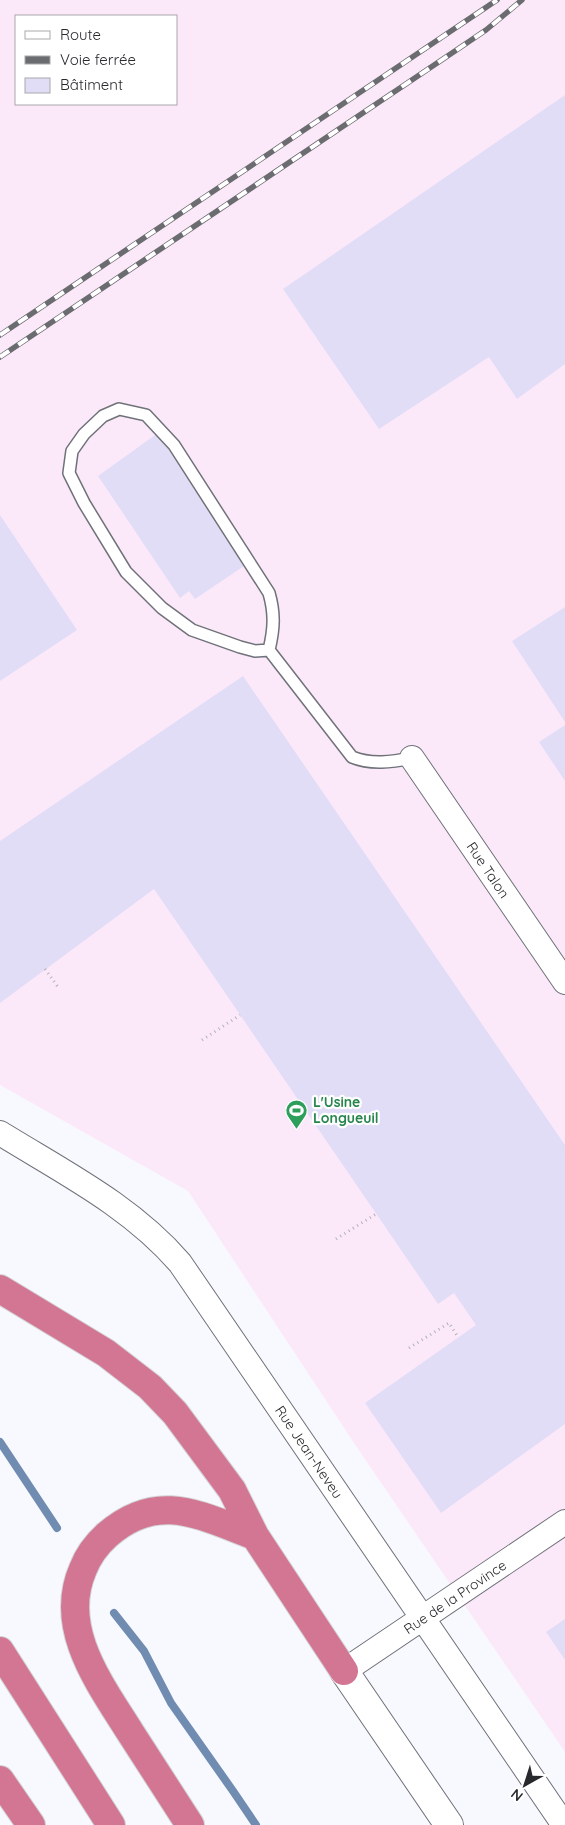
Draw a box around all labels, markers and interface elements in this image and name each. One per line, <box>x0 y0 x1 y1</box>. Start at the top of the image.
legend <box>15 15 178 105</box>
text: Route <box>60 25 101 44</box>
text: Voie ferrée <box>60 50 136 69</box>
text: Bâtiment <box>60 75 123 94</box>
street label: Rue Talon <box>463 838 513 902</box>
place label: L'Usine Longueuil <box>313 1093 379 1127</box>
sports icon: L'Usine Longueuil <box>285 1098 309 1129</box>
street label: Rue Jean-Neveu <box>271 1402 347 1502</box>
street label: Rue de la Province <box>400 1556 510 1638</box>
north arrow <box>500 1760 550 1810</box>
text: N <box>507 1785 526 1805</box>

